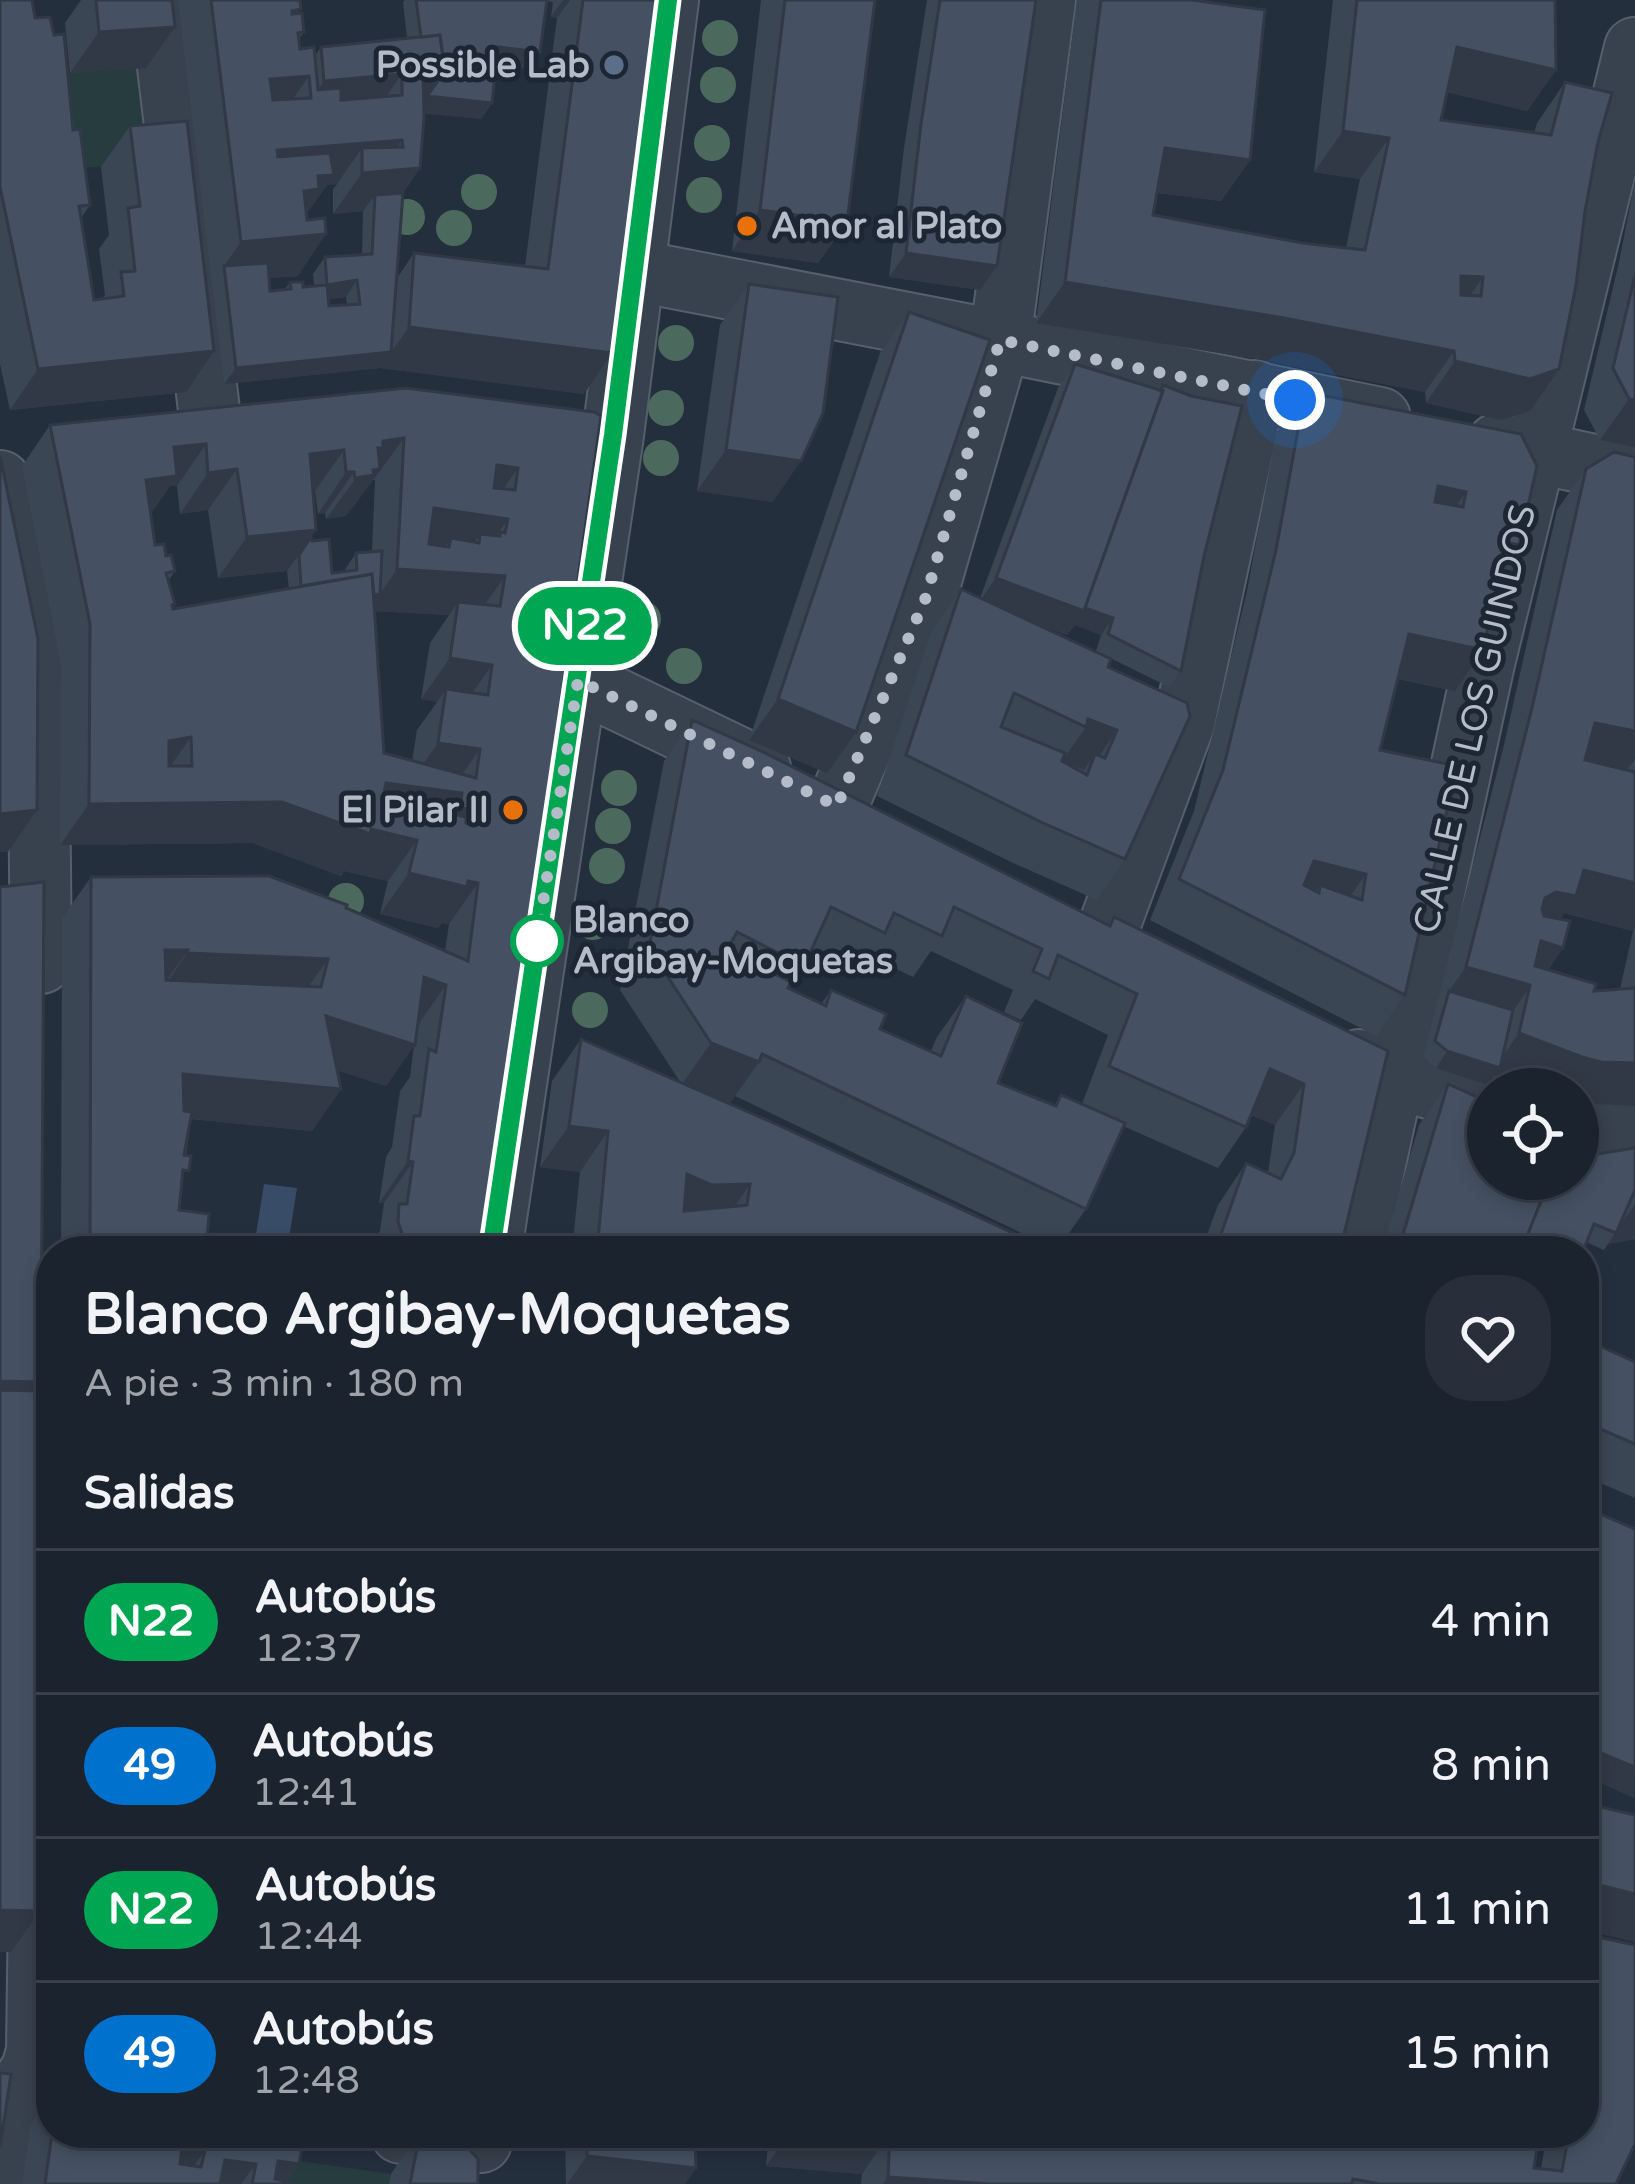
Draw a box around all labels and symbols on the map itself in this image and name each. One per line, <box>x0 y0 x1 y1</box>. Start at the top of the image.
place label: Possible Lab <box>376 44 590 87</box>
marker: Possible Lab <box>601 52 627 78</box>
place label: Amor al Plato <box>771 205 1002 248</box>
marker: Amor al Plato <box>734 213 760 239</box>
your location <box>1265 370 1325 430</box>
street label: CALLE DE LOS GUINDOS <box>1405 500 1545 938</box>
line badge: N22 <box>516 587 654 665</box>
place label: El PiIar II <box>341 789 489 832</box>
marker: El PiIar II <box>500 797 526 823</box>
place label: Blanco Argibay-Moquetas <box>573 899 893 983</box>
marker: Blanco Argibay-Moquetas <box>512 916 562 966</box>

